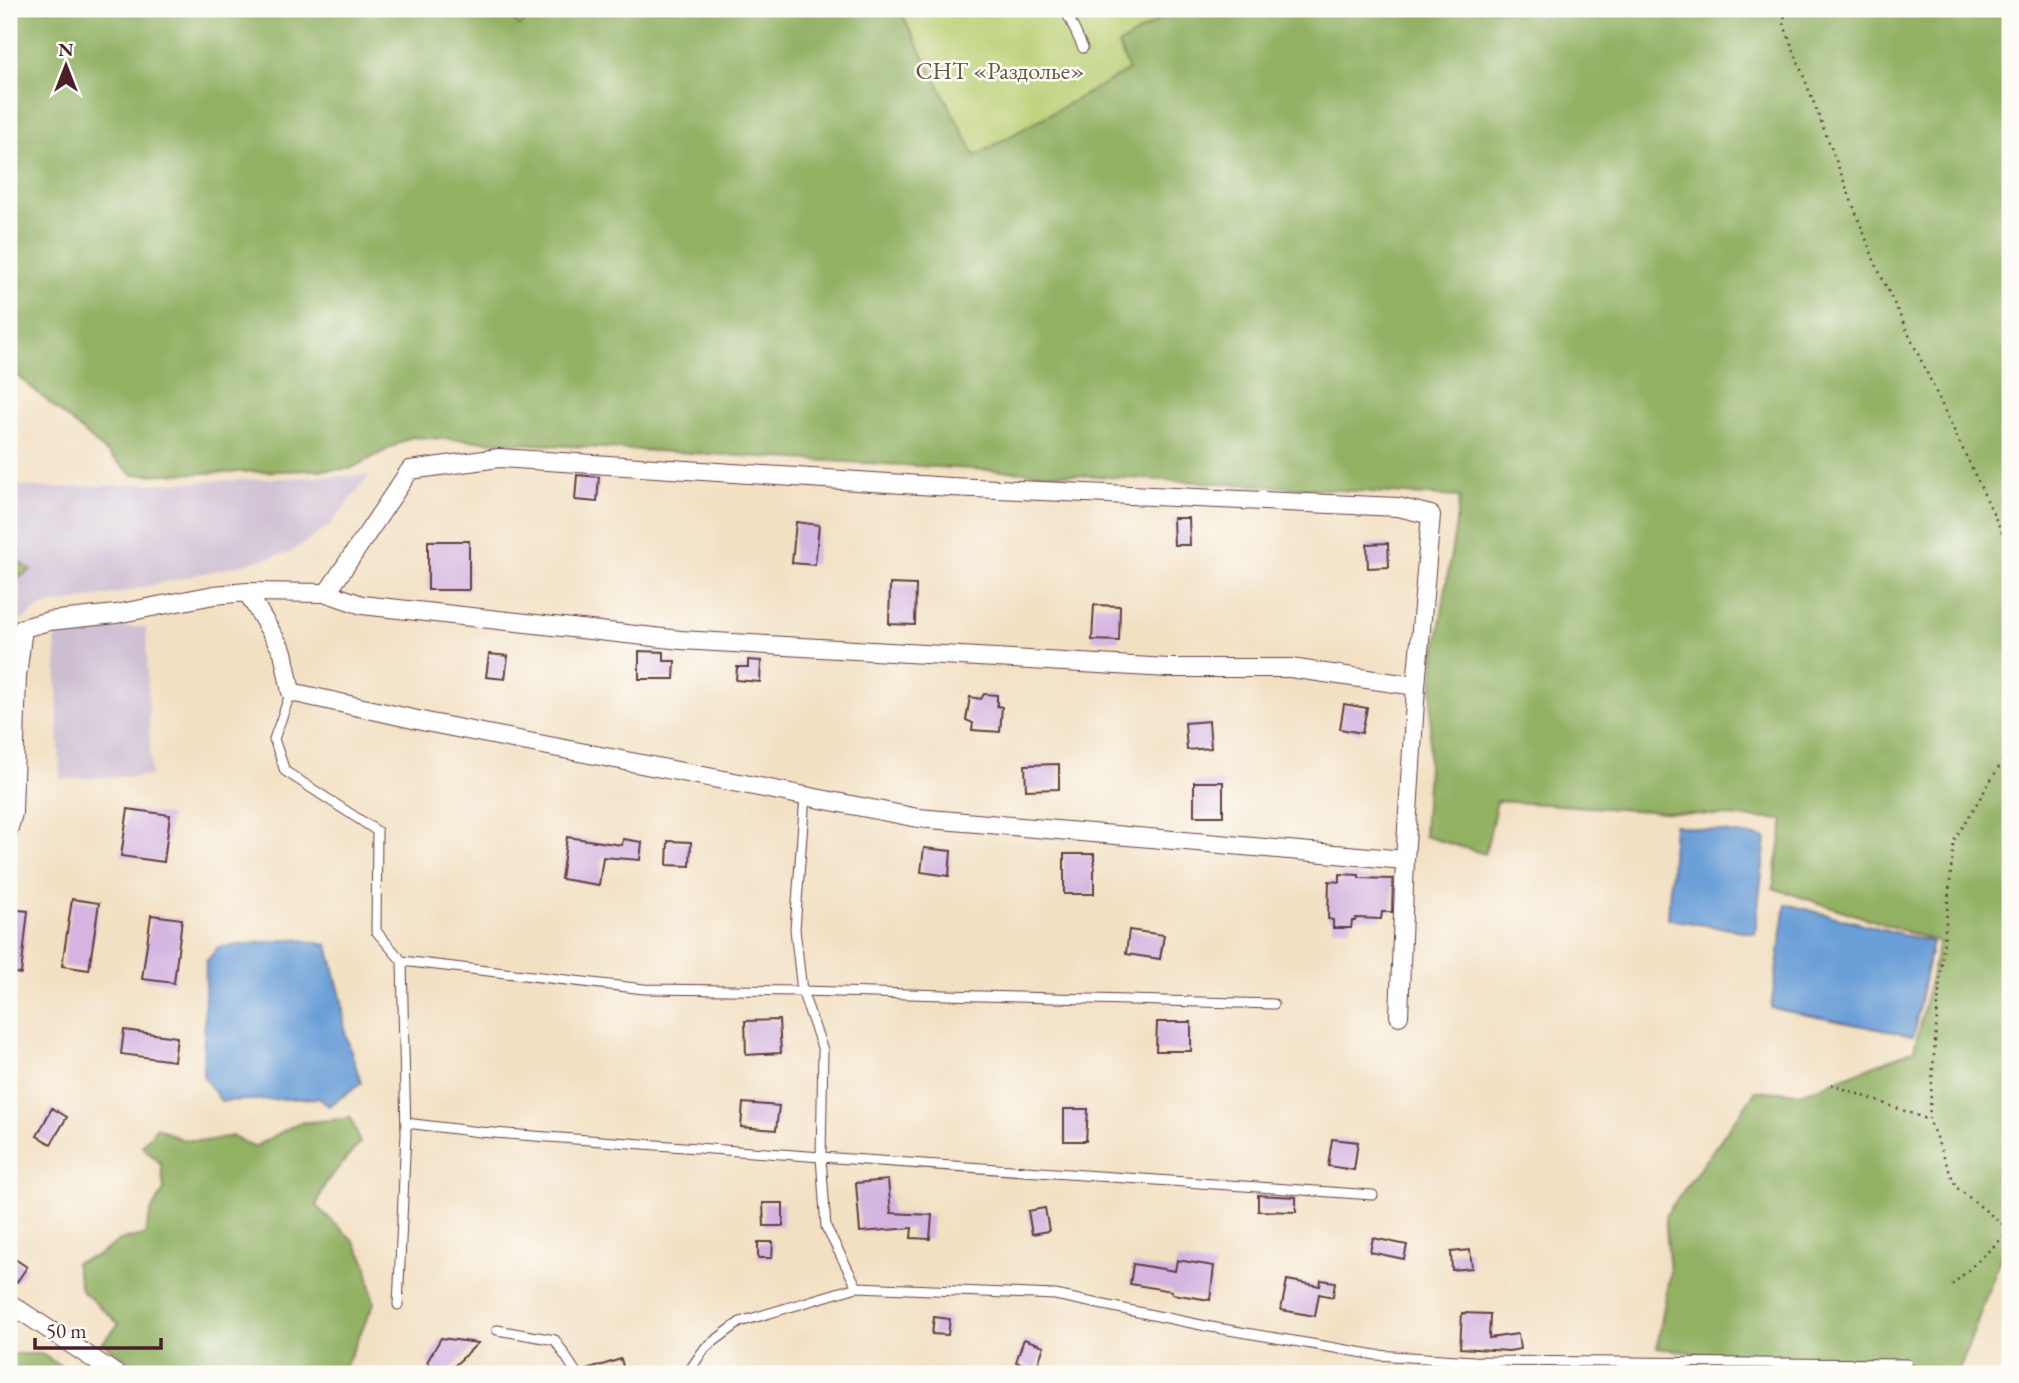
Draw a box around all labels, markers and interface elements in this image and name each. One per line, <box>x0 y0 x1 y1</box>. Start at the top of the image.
north arrow <box>32 32 102 102</box>
text: N <box>58 37 74 62</box>
park label: СНТ «Раздолье» <box>916 55 1084 86</box>
scale bar <box>35 1306 161 1350</box>
text: 50 m <box>46 1317 87 1344</box>

